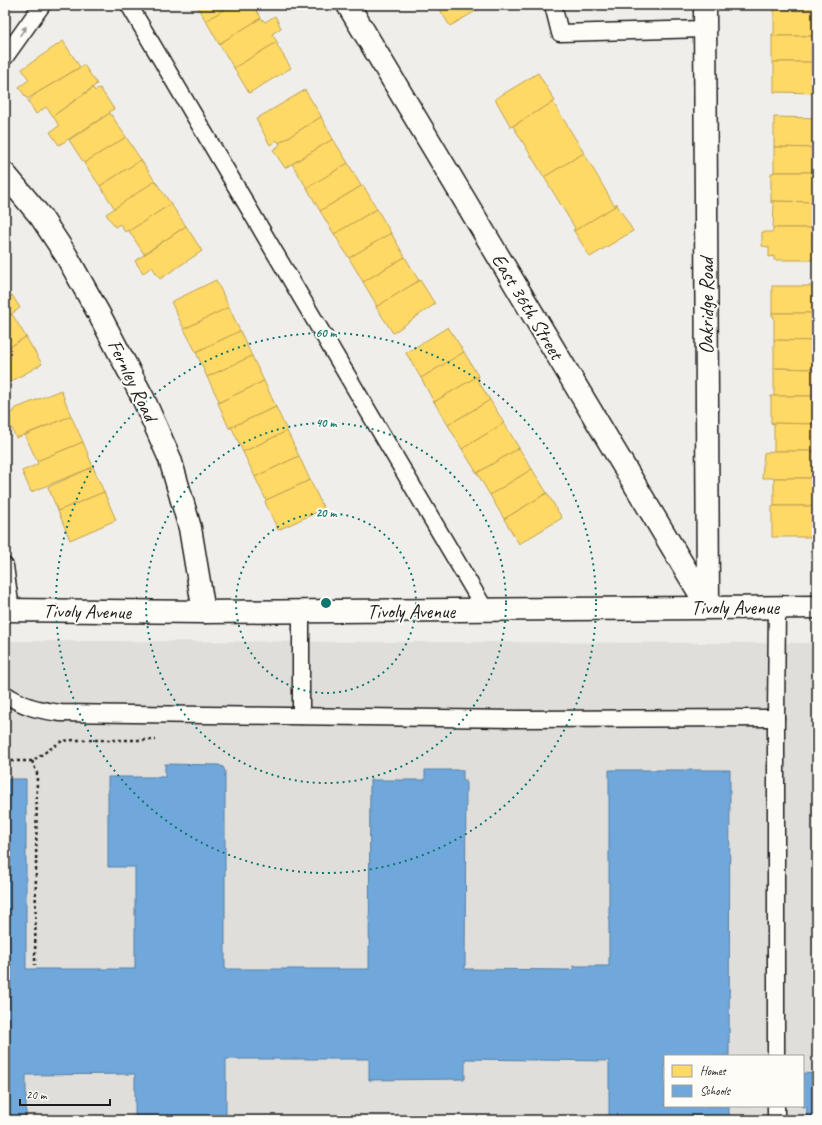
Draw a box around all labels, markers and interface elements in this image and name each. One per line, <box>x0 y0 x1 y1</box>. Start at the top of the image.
one-way arrow <box>19 25 27 36</box>
street label: East 36th Street <box>486 249 570 366</box>
street label: Oakridge Road <box>694 255 719 354</box>
text: 60 m <box>316 325 338 341</box>
street label: Fernley Road <box>102 336 164 428</box>
text: 40 m <box>316 415 337 431</box>
text: 20 m <box>316 505 337 521</box>
street label: Tivoly Avenue <box>691 595 780 620</box>
centre of rings <box>319 596 333 610</box>
street label: Tivoly Avenue <box>43 598 133 625</box>
street label: Tivoly Avenue <box>367 599 456 624</box>
legend <box>664 1055 804 1107</box>
text: Homes <box>700 1063 727 1079</box>
scale bar <box>20 1081 110 1107</box>
text: Schools <box>700 1083 732 1099</box>
text: 20 m <box>26 1087 48 1103</box>

